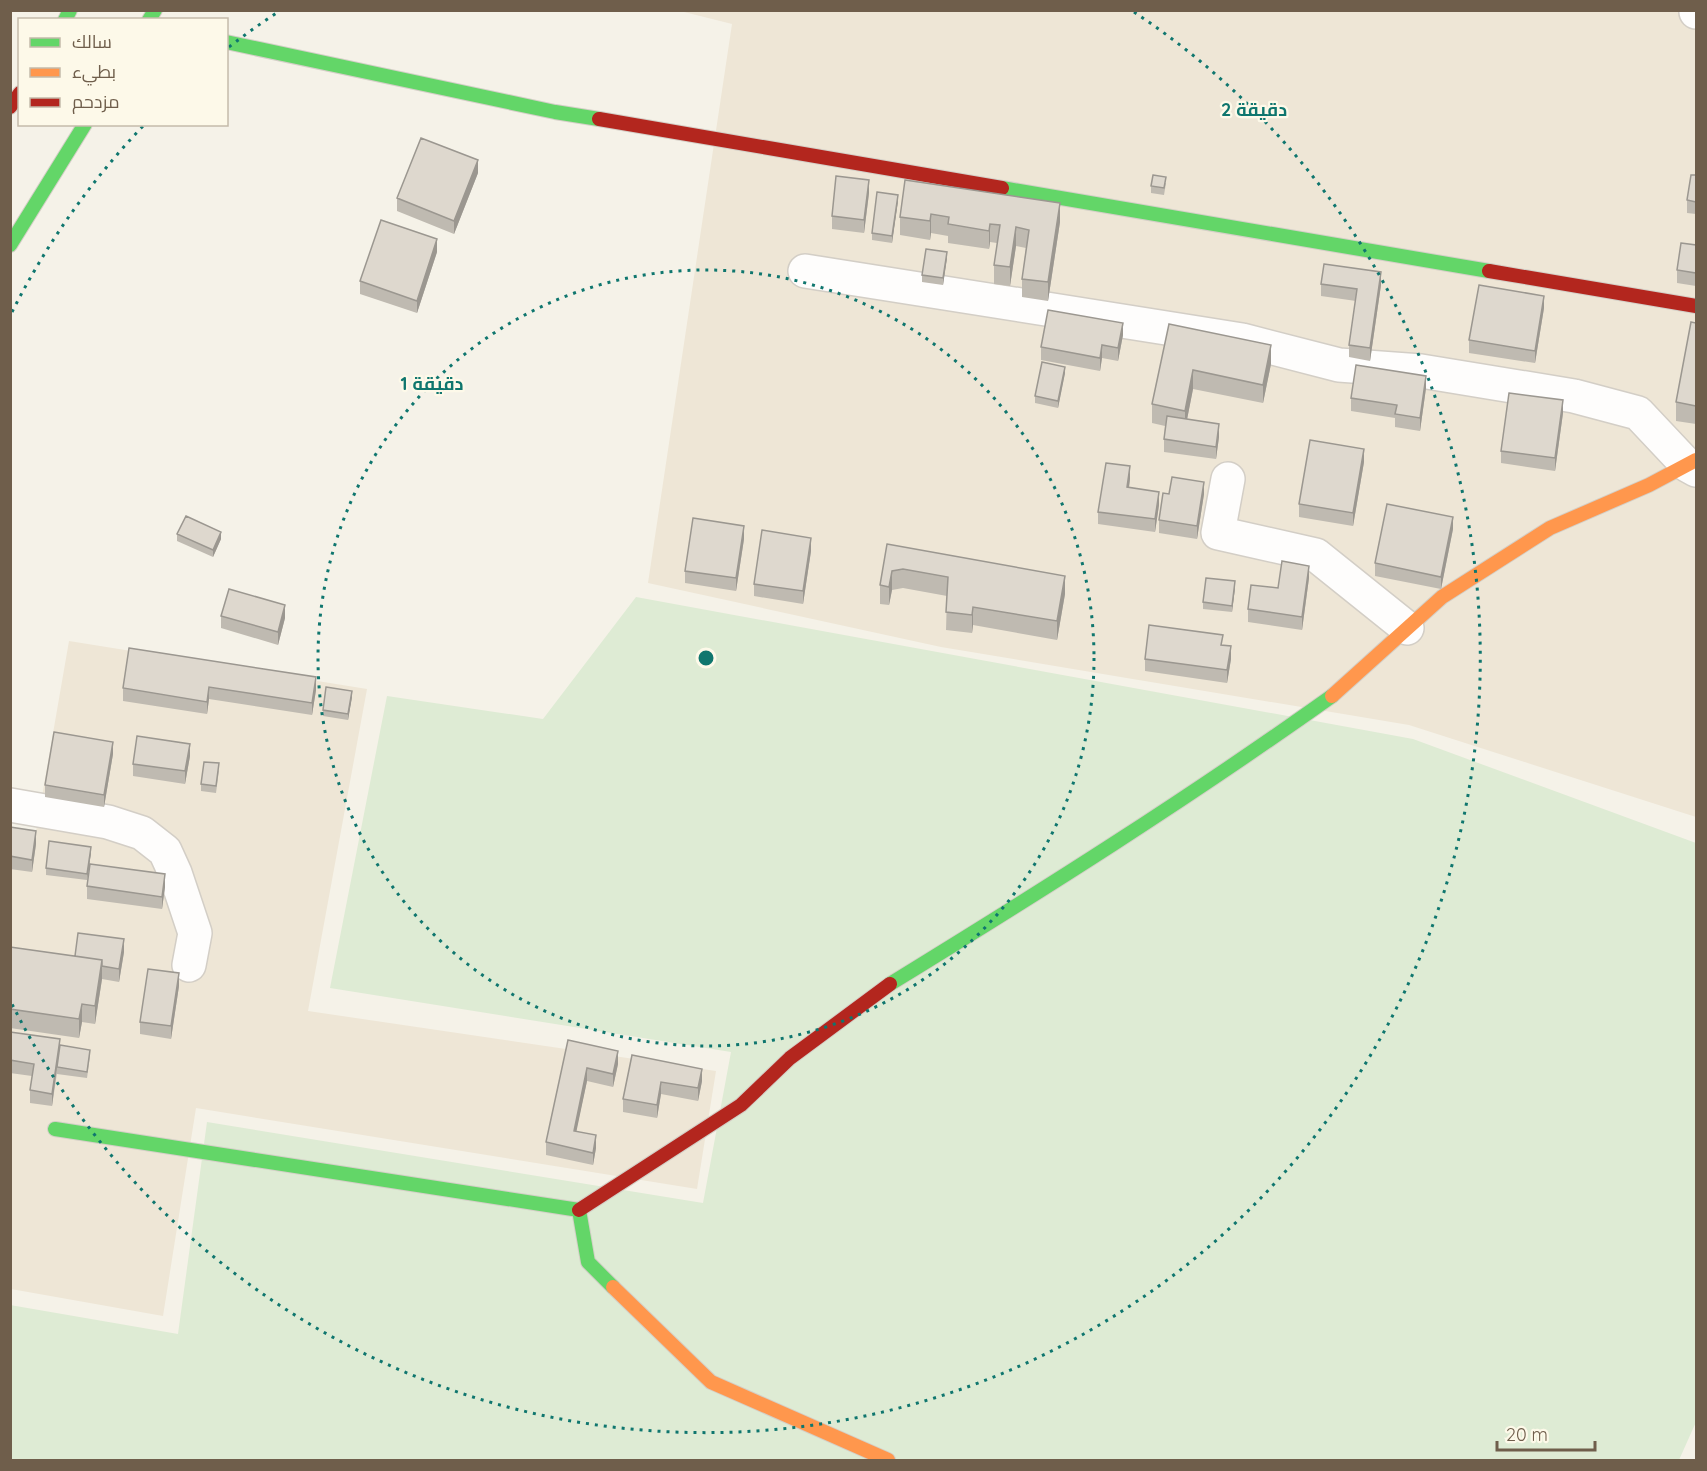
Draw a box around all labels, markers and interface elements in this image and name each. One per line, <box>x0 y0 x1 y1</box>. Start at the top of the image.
legend <box>18 18 228 126</box>
text: سالك <box>72 30 112 53</box>
text: بطيء <box>72 60 116 86</box>
text: مزدحم <box>72 90 120 114</box>
text: 2 دقيقة <box>1221 98 1287 121</box>
text: 1 دقيقة <box>401 372 464 395</box>
centre of rings <box>696 648 716 668</box>
scale bar <box>1497 1414 1594 1452</box>
text: 20 m <box>1506 1423 1548 1446</box>

